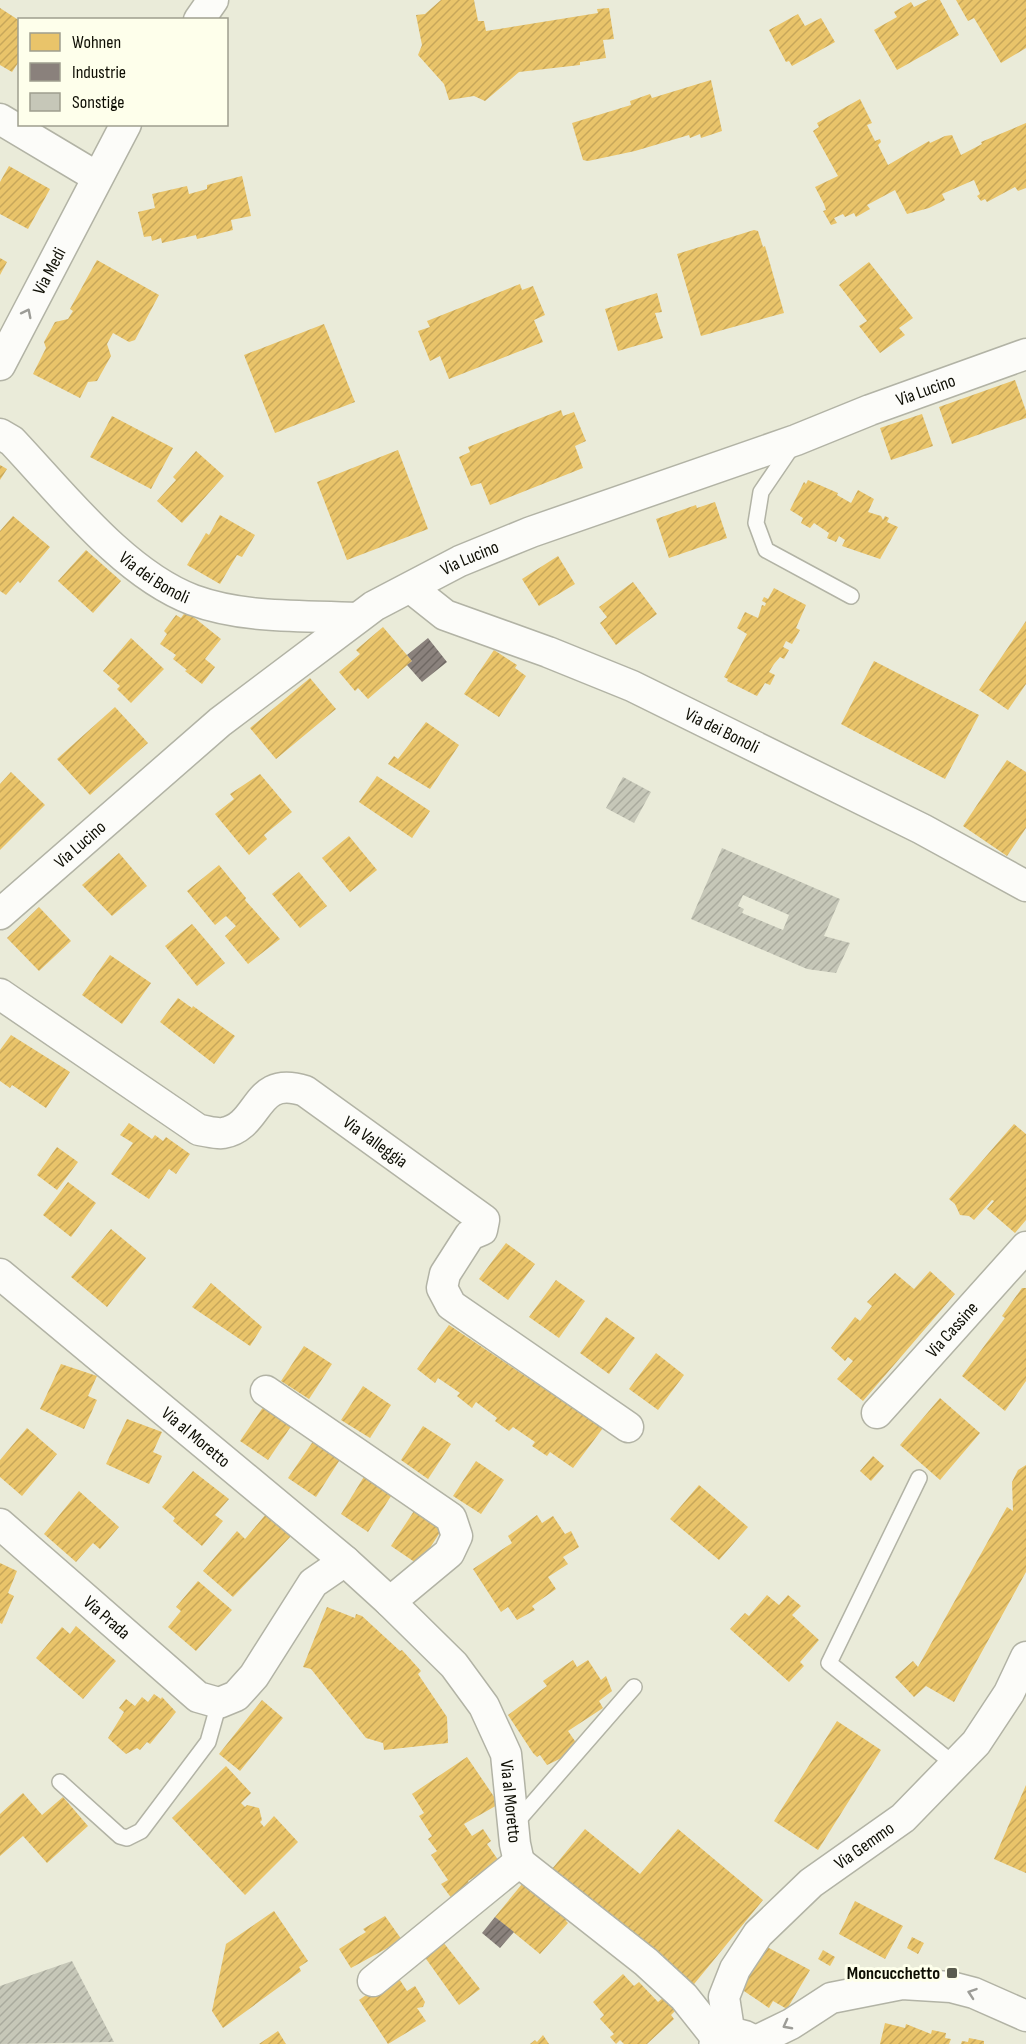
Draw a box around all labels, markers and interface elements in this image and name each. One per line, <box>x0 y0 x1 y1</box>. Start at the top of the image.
legend <box>18 18 228 126</box>
text: Wohnen <box>72 32 121 53</box>
text: Industrie <box>72 62 126 83</box>
text: Sonstige <box>72 92 125 113</box>
street label: Via Medi <box>29 244 70 298</box>
one-way arrow <box>20 308 31 319</box>
street label: Via Lucino <box>893 370 958 411</box>
street label: Via Lucino <box>437 536 502 580</box>
street label: Via dei Bonoli <box>115 547 192 608</box>
street label: Via dei Bonoli <box>681 704 762 758</box>
street label: Via Lucino <box>50 817 110 873</box>
street label: Via Valleggia <box>339 1112 411 1172</box>
street label: Via Cassine <box>922 1298 983 1362</box>
street label: Via al Moretto <box>157 1403 234 1472</box>
street label: Via Prada <box>79 1592 134 1644</box>
street label: Via al Moretto <box>496 1759 525 1844</box>
street label: Via Gemmo <box>830 1818 898 1874</box>
place label: Moncucchetto <box>847 1963 940 1984</box>
marker: Moncucchetto <box>945 1966 959 1980</box>
one-way arrow <box>967 1988 978 2001</box>
one-way arrow <box>783 2018 794 2029</box>

